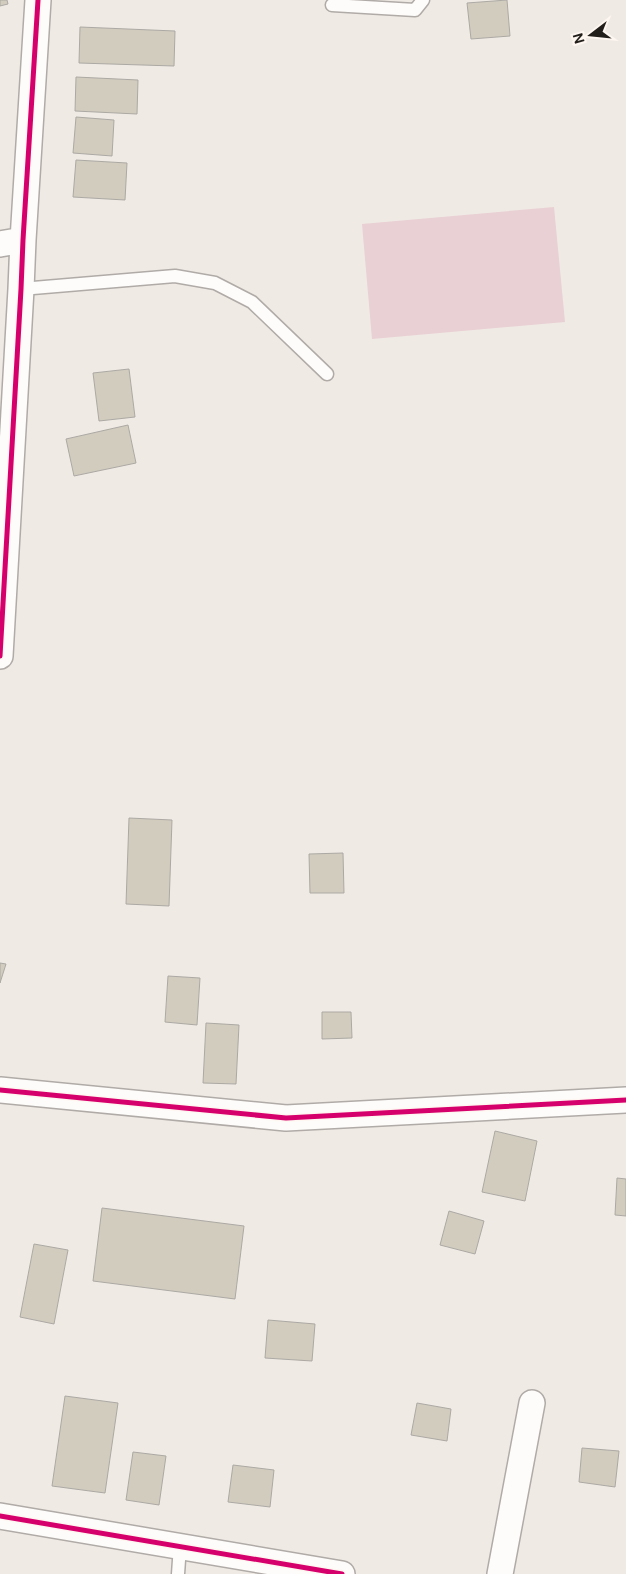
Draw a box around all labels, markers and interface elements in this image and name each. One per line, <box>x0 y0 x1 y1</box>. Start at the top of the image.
north arrow <box>566 10 616 60</box>
text: N <box>568 31 589 46</box>

